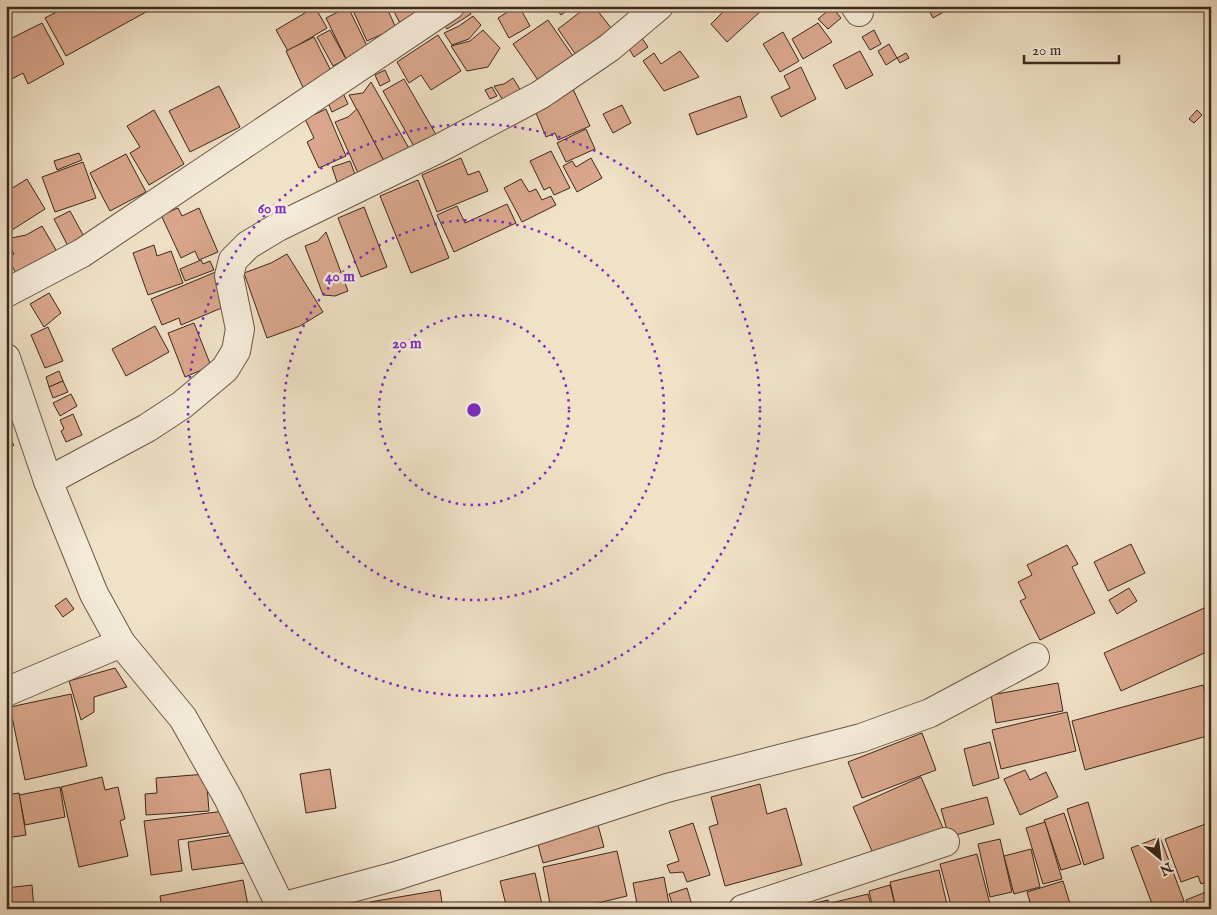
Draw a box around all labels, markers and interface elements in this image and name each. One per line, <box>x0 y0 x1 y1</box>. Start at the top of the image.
scale bar <box>1024 32 1120 64</box>
text: 20 m <box>1032 41 1062 60</box>
text: 60 m <box>258 199 287 218</box>
text: 40 m <box>325 267 355 286</box>
text: 20 m <box>392 334 422 353</box>
centre of rings <box>465 401 483 419</box>
north arrow <box>1134 832 1184 882</box>
text: N <box>1156 857 1176 879</box>

